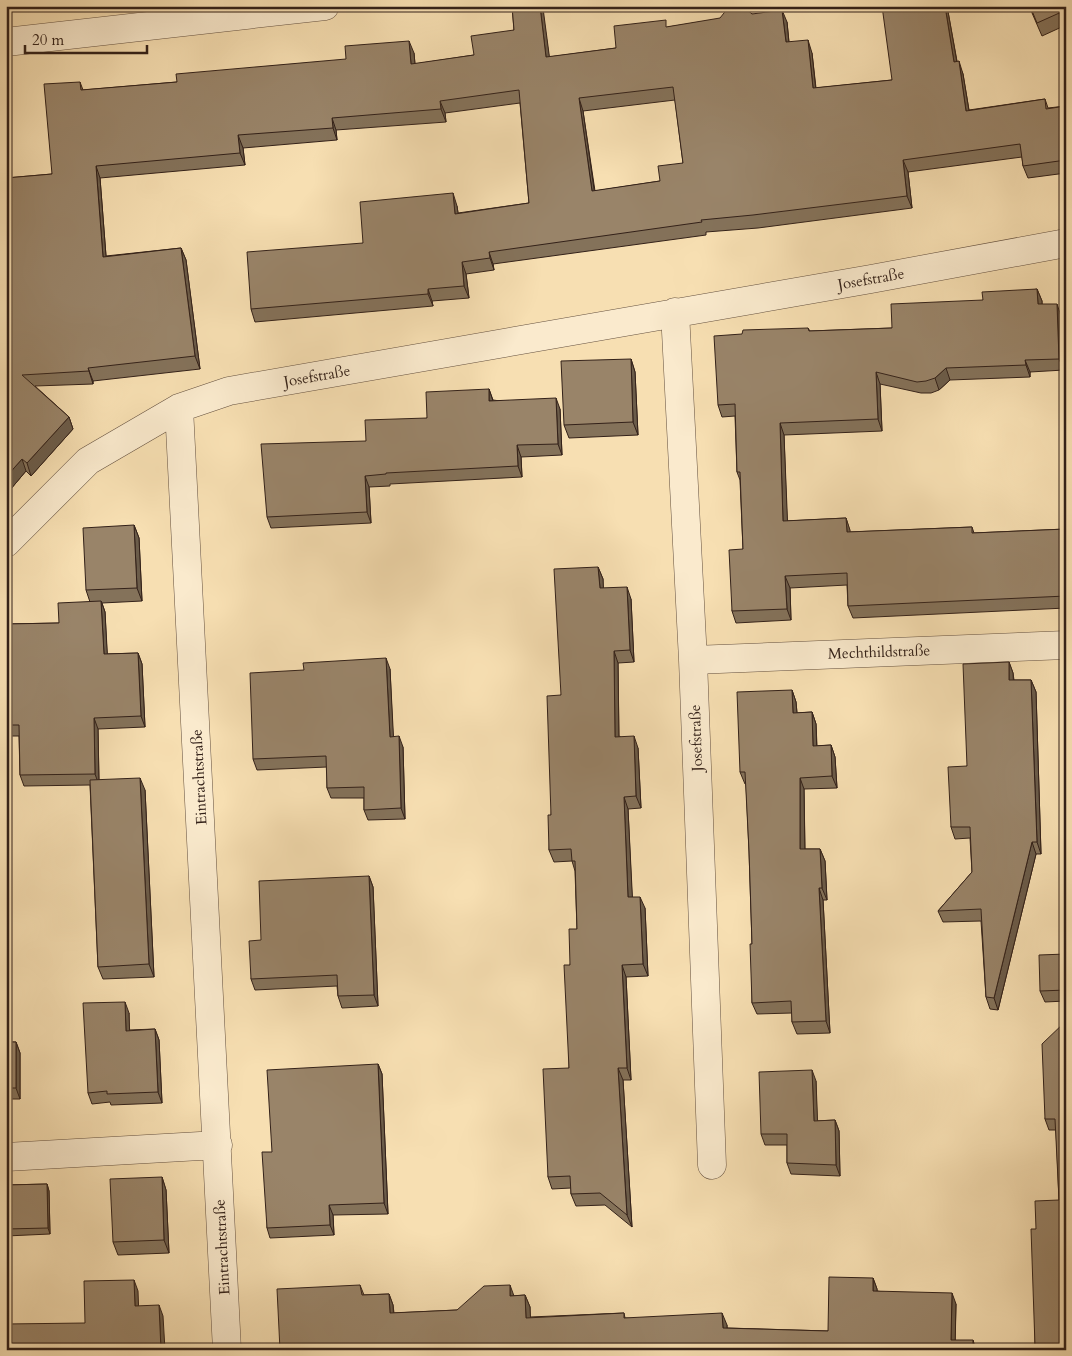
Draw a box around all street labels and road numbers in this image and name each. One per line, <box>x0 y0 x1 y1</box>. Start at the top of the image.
street label: Josefstraße <box>834 263 906 295</box>
street label: Josefstraße <box>280 360 352 392</box>
street label: Mechthildstraße <box>827 640 931 664</box>
street label: Josefstraße <box>685 704 707 774</box>
street label: Eintrachtstraße <box>186 728 211 825</box>
street label: Eintrachtstraße <box>209 1198 234 1295</box>

